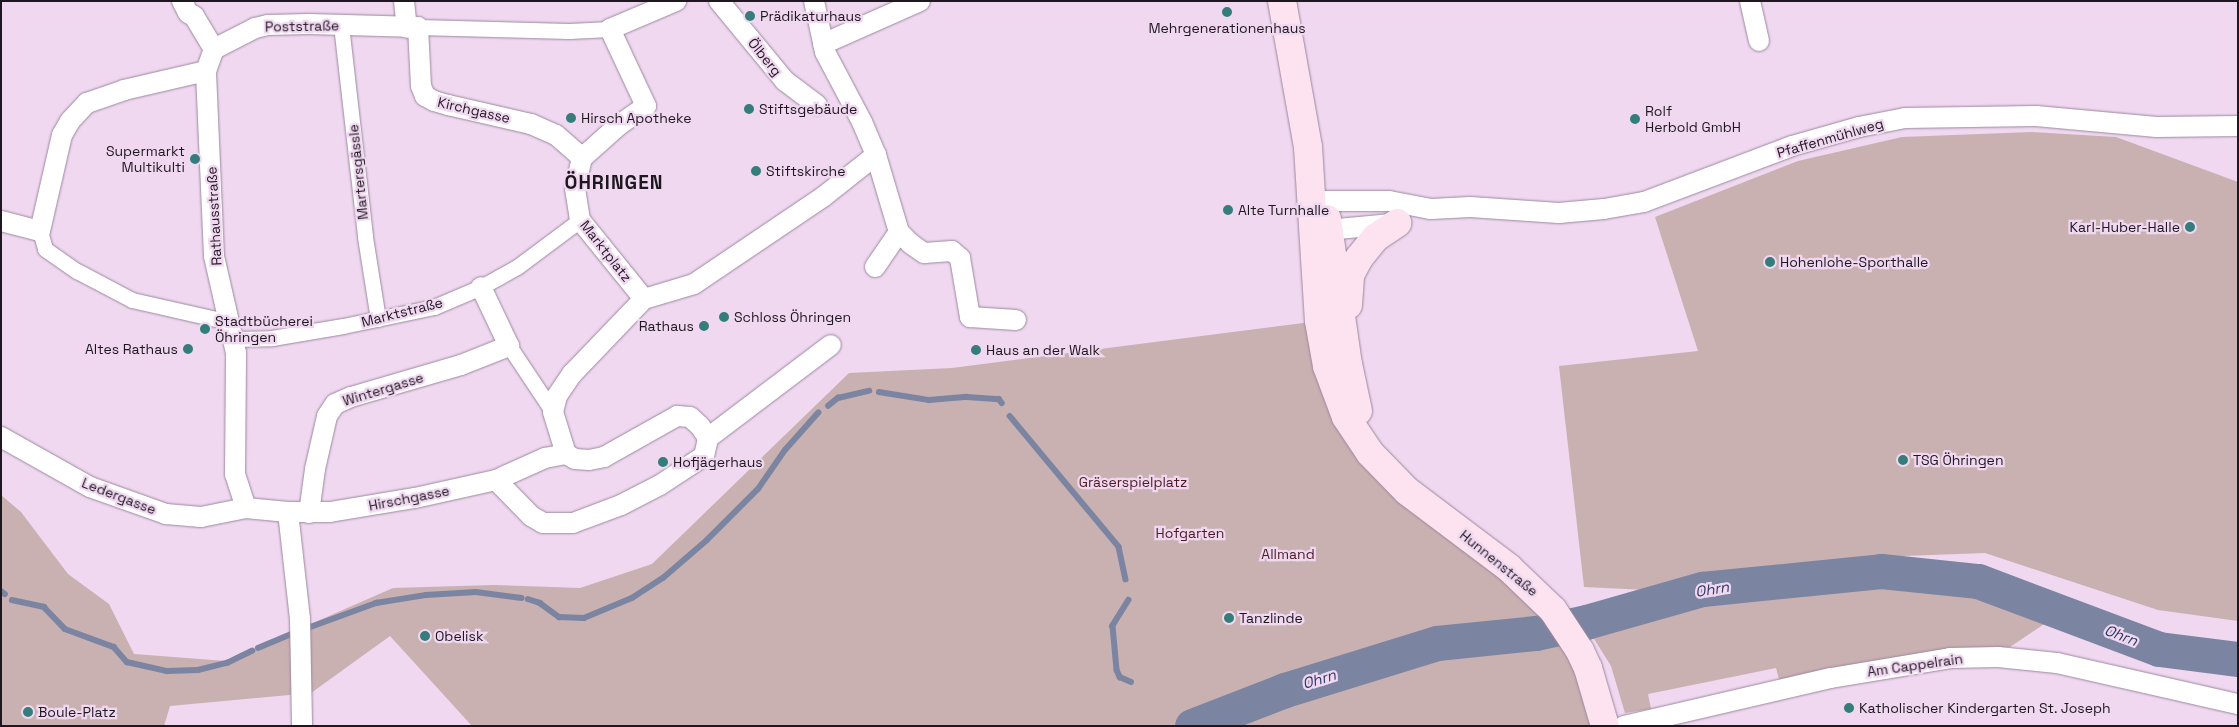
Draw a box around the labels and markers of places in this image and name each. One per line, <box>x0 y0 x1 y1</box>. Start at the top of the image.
marker: Mehrgenerationenhaus <box>1221 6 1233 18</box>
place label: Prädikaturhaus <box>760 8 861 24</box>
marker: Prädikaturhaus <box>744 10 756 22</box>
place label: Mehrgenerationenhaus <box>1148 20 1306 36</box>
place label: Stiftsgebäude <box>759 101 857 117</box>
marker: Stiftsgebäude <box>743 103 755 115</box>
place label: Rolf Herbold GmbH <box>1645 103 1741 136</box>
place label: Hirsch Apotheke <box>581 110 692 126</box>
marker: Hirsch Apotheke <box>565 112 577 124</box>
marker: Rolf Herbold GmbH <box>1629 113 1641 125</box>
place label: Supermarkt Multikulti <box>106 143 185 176</box>
marker: Supermarkt Multikulti <box>189 153 201 165</box>
place label: Stiftskirche <box>766 163 845 179</box>
marker: Stiftskirche <box>750 165 762 177</box>
place label: Alte Turnhalle <box>1238 202 1330 218</box>
marker: Alte Turnhalle <box>1222 204 1234 216</box>
place label: Karl-Huber-Halle <box>2070 219 2180 235</box>
marker: Karl-Huber-Halle <box>2184 221 2196 233</box>
place label: Hohenlohe-Sporthalle <box>1780 254 1928 270</box>
marker: Hohenlohe-Sporthalle <box>1764 256 1776 268</box>
place label: Schloss Öhringen <box>734 309 851 325</box>
marker: Schloss Öhringen <box>718 311 730 323</box>
place label: Stadtbücherei Öhringen <box>215 313 313 346</box>
place label: Rathaus <box>639 318 694 334</box>
marker: Rathaus <box>698 320 710 332</box>
marker: Stadtbücherei Öhringen <box>199 323 211 335</box>
place label: Altes Rathaus <box>85 341 178 357</box>
place label: Haus an der Walk <box>986 342 1100 358</box>
marker: Altes Rathaus <box>182 343 194 355</box>
marker: Haus an der Walk <box>970 344 982 356</box>
place label: TSG Öhringen <box>1913 452 2003 468</box>
place label: Hofjägerhaus <box>673 454 763 470</box>
marker: TSG Öhringen <box>1897 454 1909 466</box>
marker: Hofjägerhaus <box>657 456 669 468</box>
place label: Tanzlinde <box>1239 610 1303 626</box>
marker: Tanzlinde <box>1223 612 1235 624</box>
place label: Obelisk <box>435 628 483 644</box>
marker: Obelisk <box>419 630 431 642</box>
place label: Katholischer Kindergarten St. Joseph <box>1859 700 2111 716</box>
marker: Katholischer Kindergarten St. Joseph <box>1843 702 1855 714</box>
place label: Boule-Platz <box>38 704 116 720</box>
marker: Boule-Platz <box>22 706 34 718</box>

